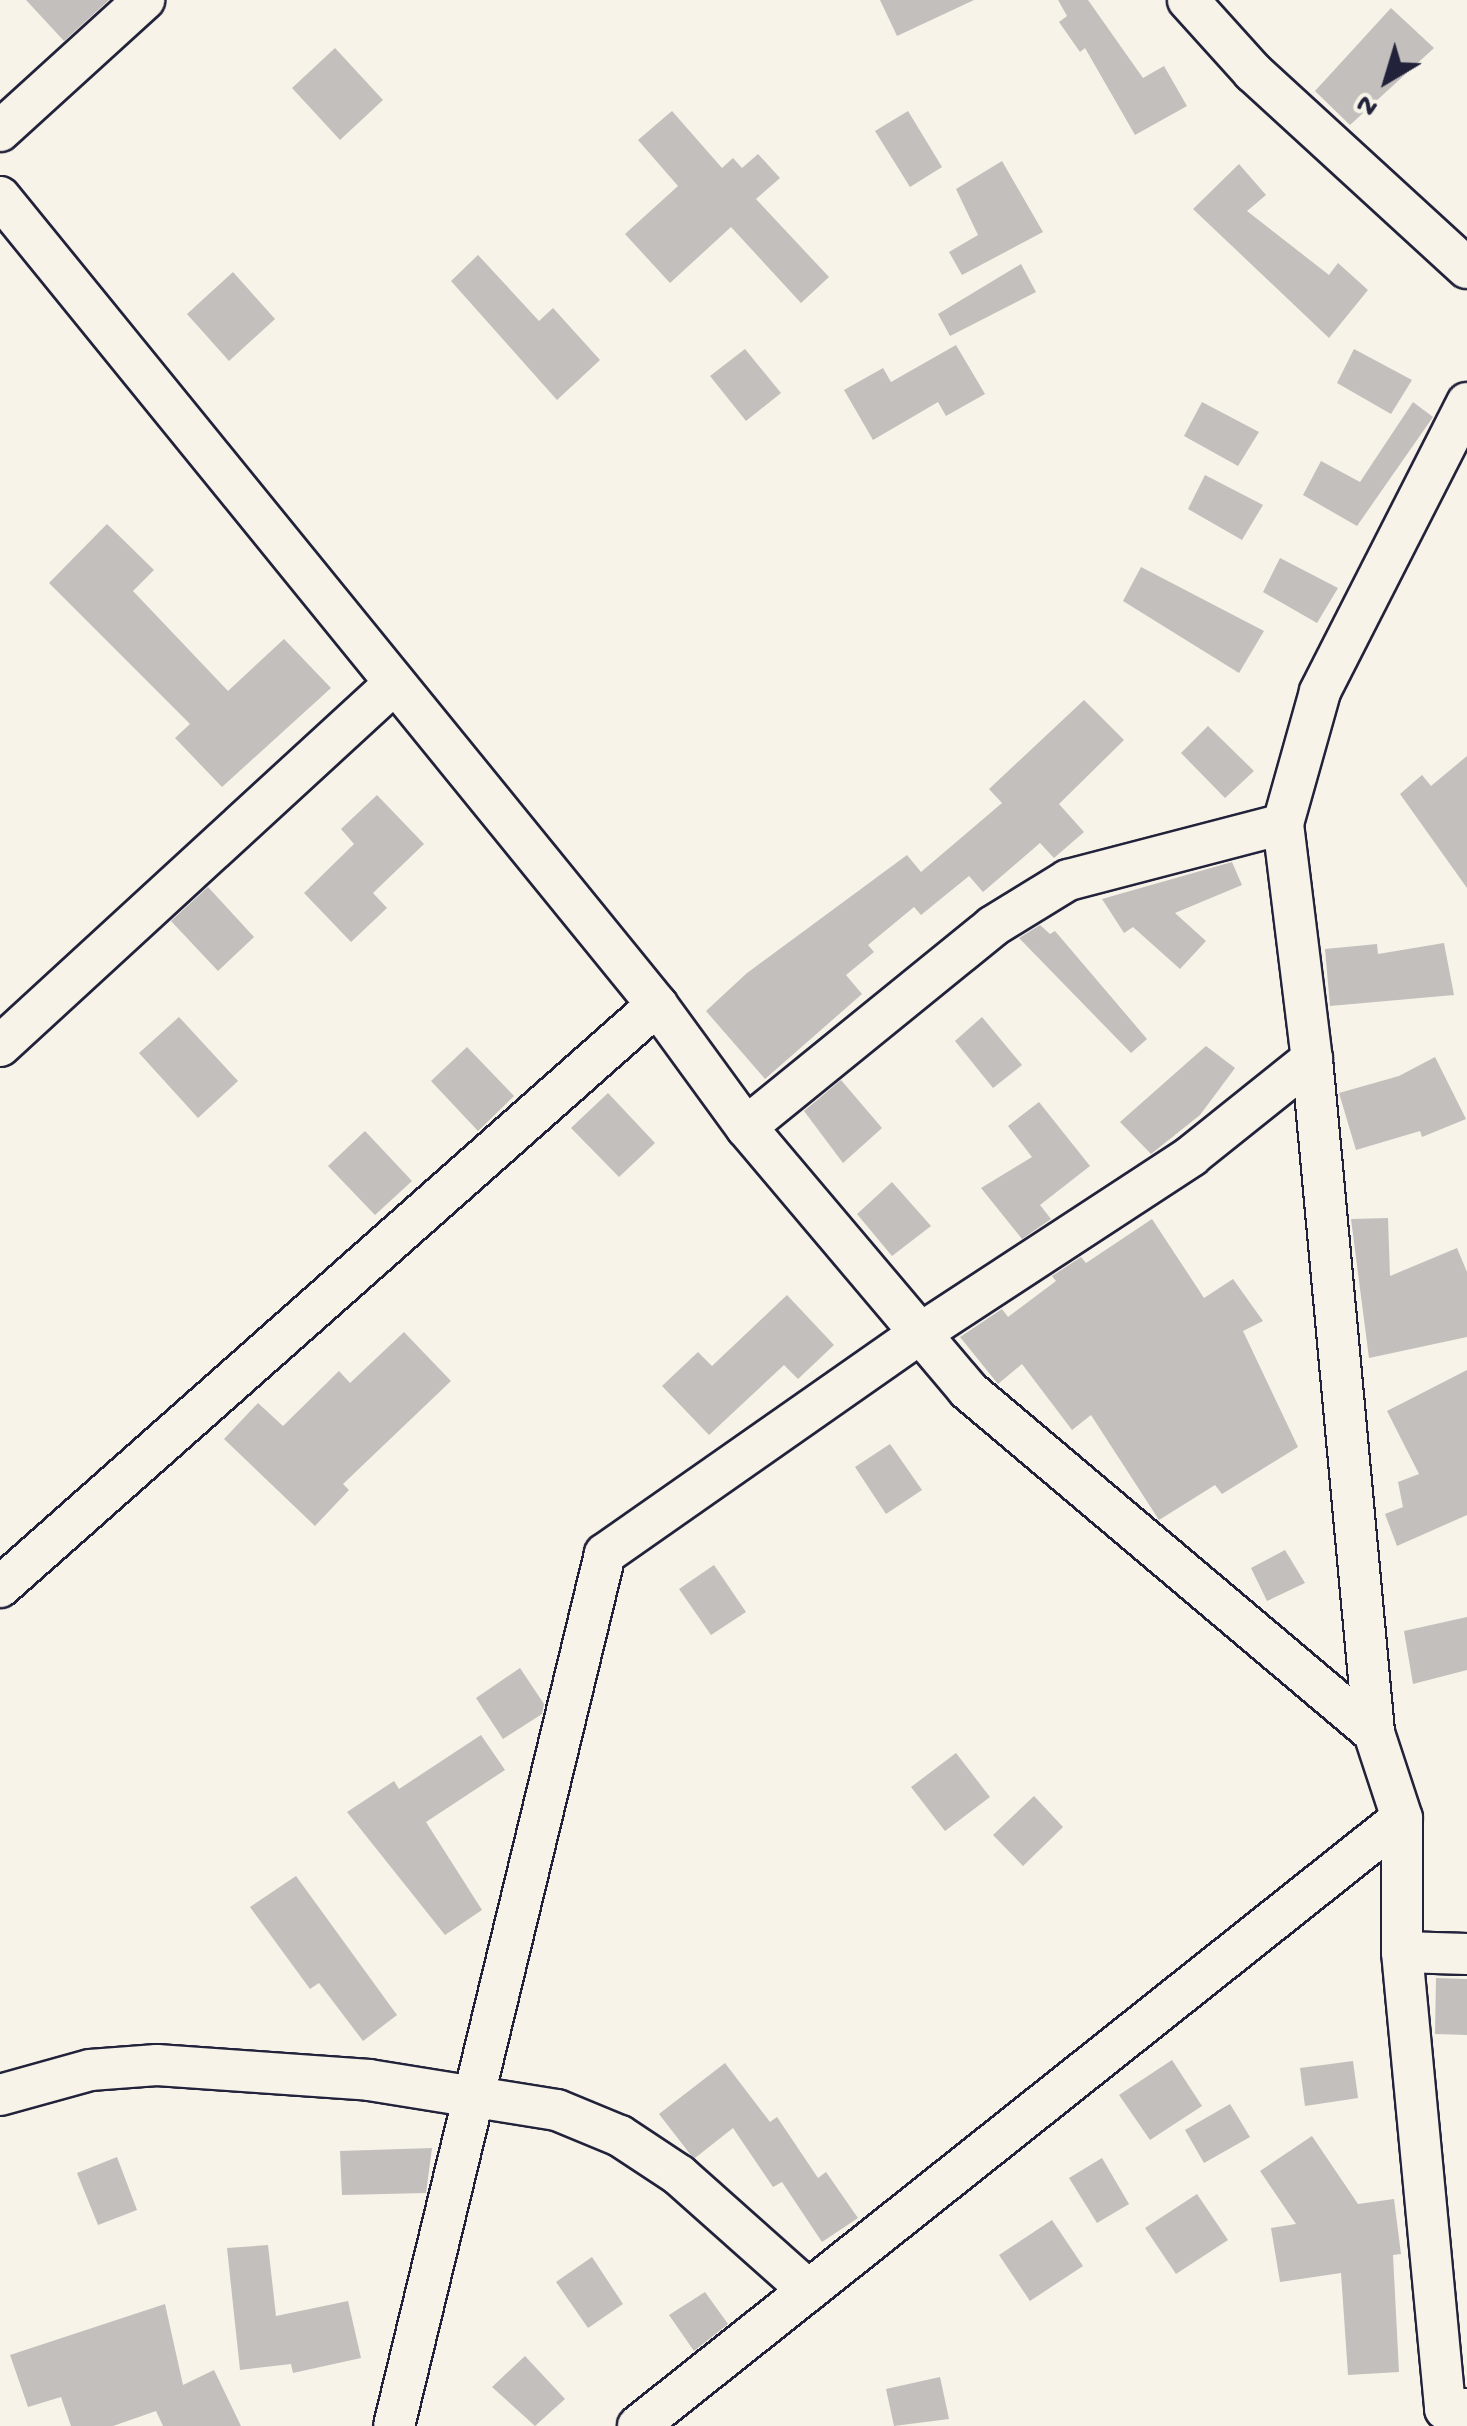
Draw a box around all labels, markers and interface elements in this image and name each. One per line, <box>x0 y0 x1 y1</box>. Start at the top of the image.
north arrow <box>1337 30 1437 130</box>
text: N <box>1351 85 1386 123</box>

